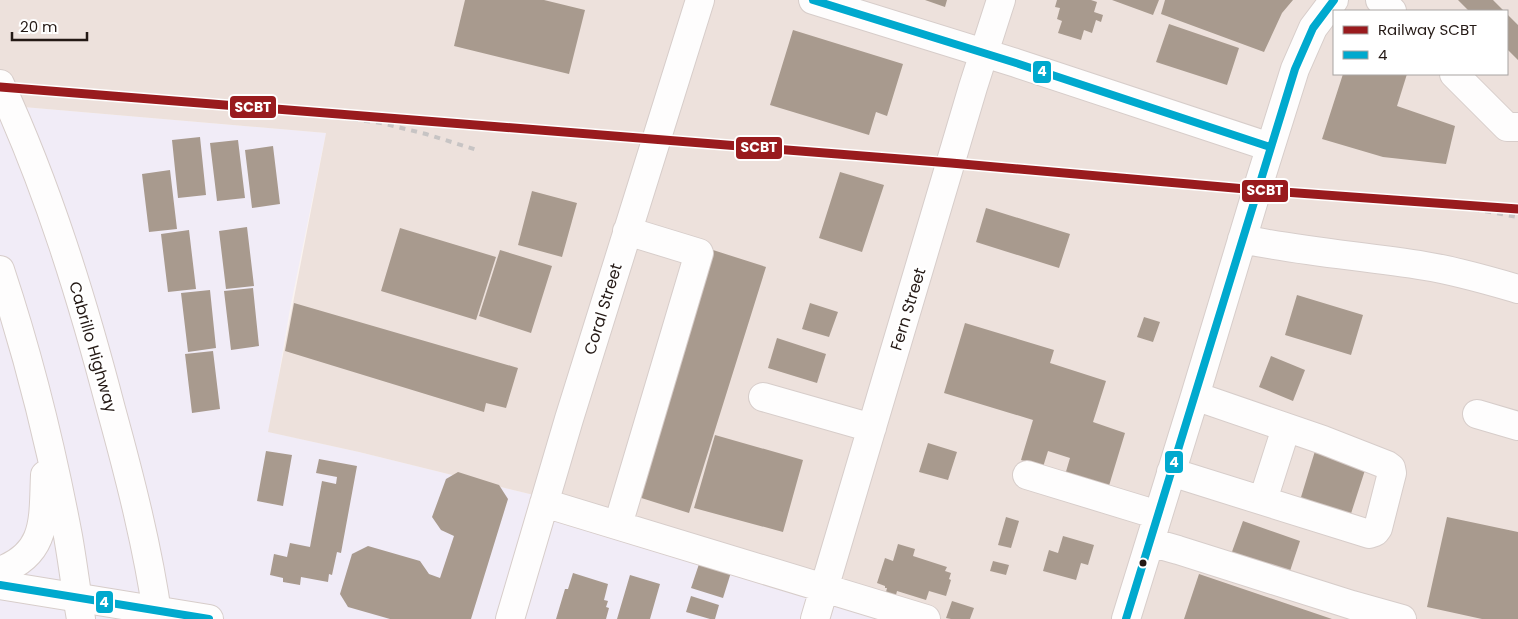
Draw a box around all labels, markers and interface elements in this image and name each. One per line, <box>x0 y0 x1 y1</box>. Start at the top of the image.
scale bar <box>12 10 88 42</box>
legend <box>1333 10 1508 75</box>
text: 20 m <box>20 16 58 37</box>
text: Railway SCBT <box>1378 19 1477 40</box>
text: 4 <box>1378 44 1387 65</box>
line badge: 4 <box>1032 60 1052 84</box>
text: 4 <box>1037 61 1047 81</box>
line badge: SCBT <box>229 95 277 119</box>
text: SCBT <box>235 97 271 117</box>
line badge: SCBT <box>735 136 783 160</box>
text: SCBT <box>741 137 777 157</box>
line badge: SCBT <box>1241 179 1289 203</box>
text: SCBT <box>1247 180 1283 200</box>
street label: Coral Street <box>578 260 628 358</box>
street label: Fern Street <box>885 265 932 353</box>
street label: Cabrillo Highway <box>63 279 123 415</box>
line badge: 4 <box>1164 450 1184 474</box>
text: 4 <box>1169 452 1179 472</box>
unlabelled marker <box>1138 558 1148 568</box>
line badge: 4 <box>95 590 114 614</box>
text: 4 <box>99 592 109 612</box>

